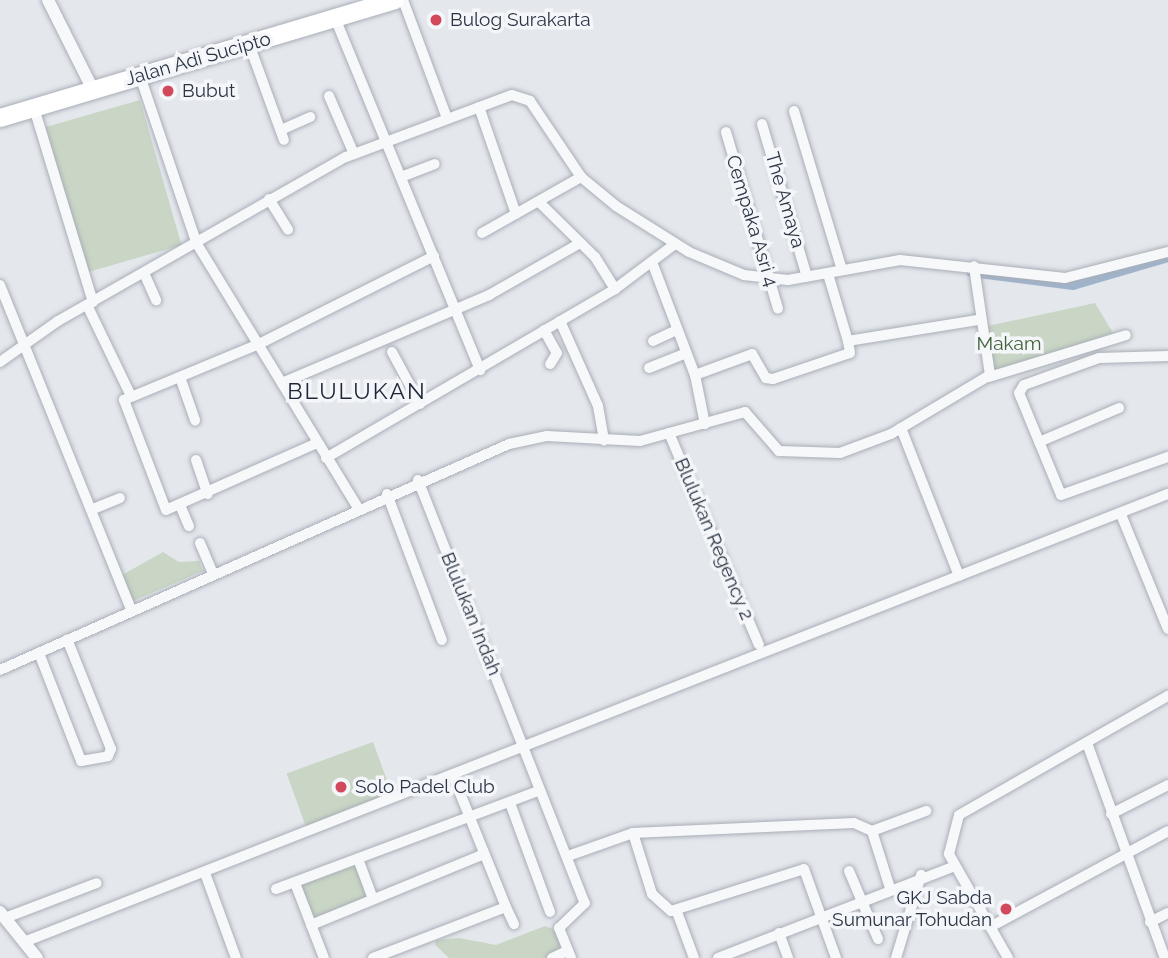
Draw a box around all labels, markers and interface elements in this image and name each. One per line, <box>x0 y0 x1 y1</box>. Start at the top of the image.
place label: Bulog Surakarta <box>450 9 591 31</box>
marker: Bulog Surakarta <box>428 12 444 28</box>
street label: Jalan Adi Sucipto <box>122 27 274 91</box>
place label: Bubut <box>182 80 235 102</box>
marker: Bubut <box>160 83 176 99</box>
street label: The Amaya <box>760 149 810 251</box>
street label: Cempaka Asri 4 <box>721 152 783 290</box>
park label: Makam <box>977 333 1041 355</box>
district label: BLULUKAN <box>288 377 426 405</box>
street label: Blulukan Regency 2 <box>669 454 759 624</box>
street label: Blulukan Indah <box>436 549 506 679</box>
place label: Solo Padel Club <box>355 776 495 798</box>
marker: Solo Padel Club <box>333 779 349 795</box>
place label: GKJ Sabda Sumunar Tohudan <box>831 887 992 931</box>
marker: GKJ Sabda Sumunar Tohudan <box>998 901 1014 917</box>

